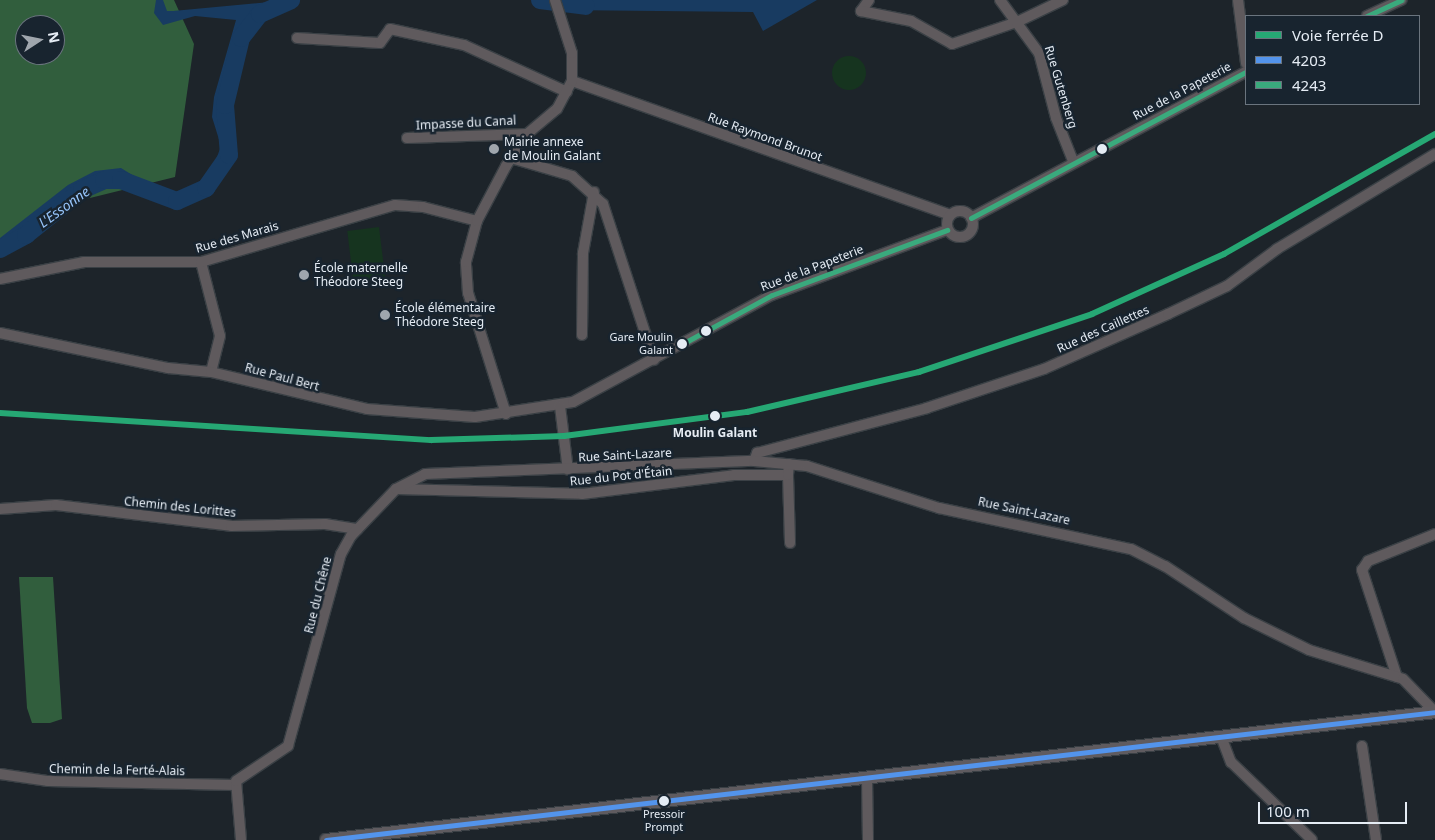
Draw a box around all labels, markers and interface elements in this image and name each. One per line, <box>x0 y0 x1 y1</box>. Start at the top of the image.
north arrow <box>15 15 65 65</box>
legend <box>1245 15 1420 105</box>
text: Voie ferrée D <box>1292 25 1384 45</box>
text: N <box>44 30 65 45</box>
street label: Rue Gutenberg <box>1042 44 1080 130</box>
text: 4203 <box>1292 50 1326 70</box>
street label: Rue de la Papeterie <box>1130 59 1234 123</box>
text: 4243 <box>1292 75 1326 95</box>
street label: Rue Raymond Brunot <box>706 110 824 164</box>
street label: Impasse du Canal <box>416 113 516 133</box>
place label: Mairie annexe de Moulin Galant <box>504 135 601 163</box>
marker: Mairie annexe de Moulin Galant <box>488 143 500 155</box>
unlabelled marker <box>1097 144 1107 154</box>
water label: L'Essonne <box>35 183 93 231</box>
street label: Rue des Marais <box>194 218 280 256</box>
street label: Rue de la Papeterie <box>759 242 865 294</box>
place label: École maternelle Théodore Steeg <box>314 261 408 289</box>
marker: École maternelle Théodore Steeg <box>298 269 310 281</box>
place label: École élémentaire Théodore Steeg <box>395 301 495 329</box>
street label: Rue des Caillettes <box>1055 302 1151 356</box>
marker: École élémentaire Théodore Steeg <box>379 309 391 321</box>
unlabelled marker <box>701 326 711 336</box>
place label: Gare Moulin Galant <box>610 331 673 357</box>
marker: Gare Moulin Galant <box>677 339 687 349</box>
street label: Rue Paul Bert <box>243 360 321 394</box>
marker: Moulin Galant <box>707 408 723 424</box>
place label: Moulin Galant <box>673 426 757 440</box>
street label: Rue Saint-Lazare <box>578 445 672 465</box>
street label: Rue du Pot d'Étain <box>569 463 673 489</box>
street label: Chemin des Lorittes <box>123 494 237 520</box>
street label: Rue Saint-Lazare <box>977 494 1071 528</box>
street label: Rue du Chêne <box>302 555 334 635</box>
street label: Chemin de la Ferté-Alais <box>49 762 185 778</box>
scale bar <box>1260 792 1409 824</box>
marker: Pressoir Prompt <box>659 796 669 806</box>
text: 100 m <box>1266 801 1310 821</box>
place label: Pressoir Prompt <box>643 808 685 834</box>

